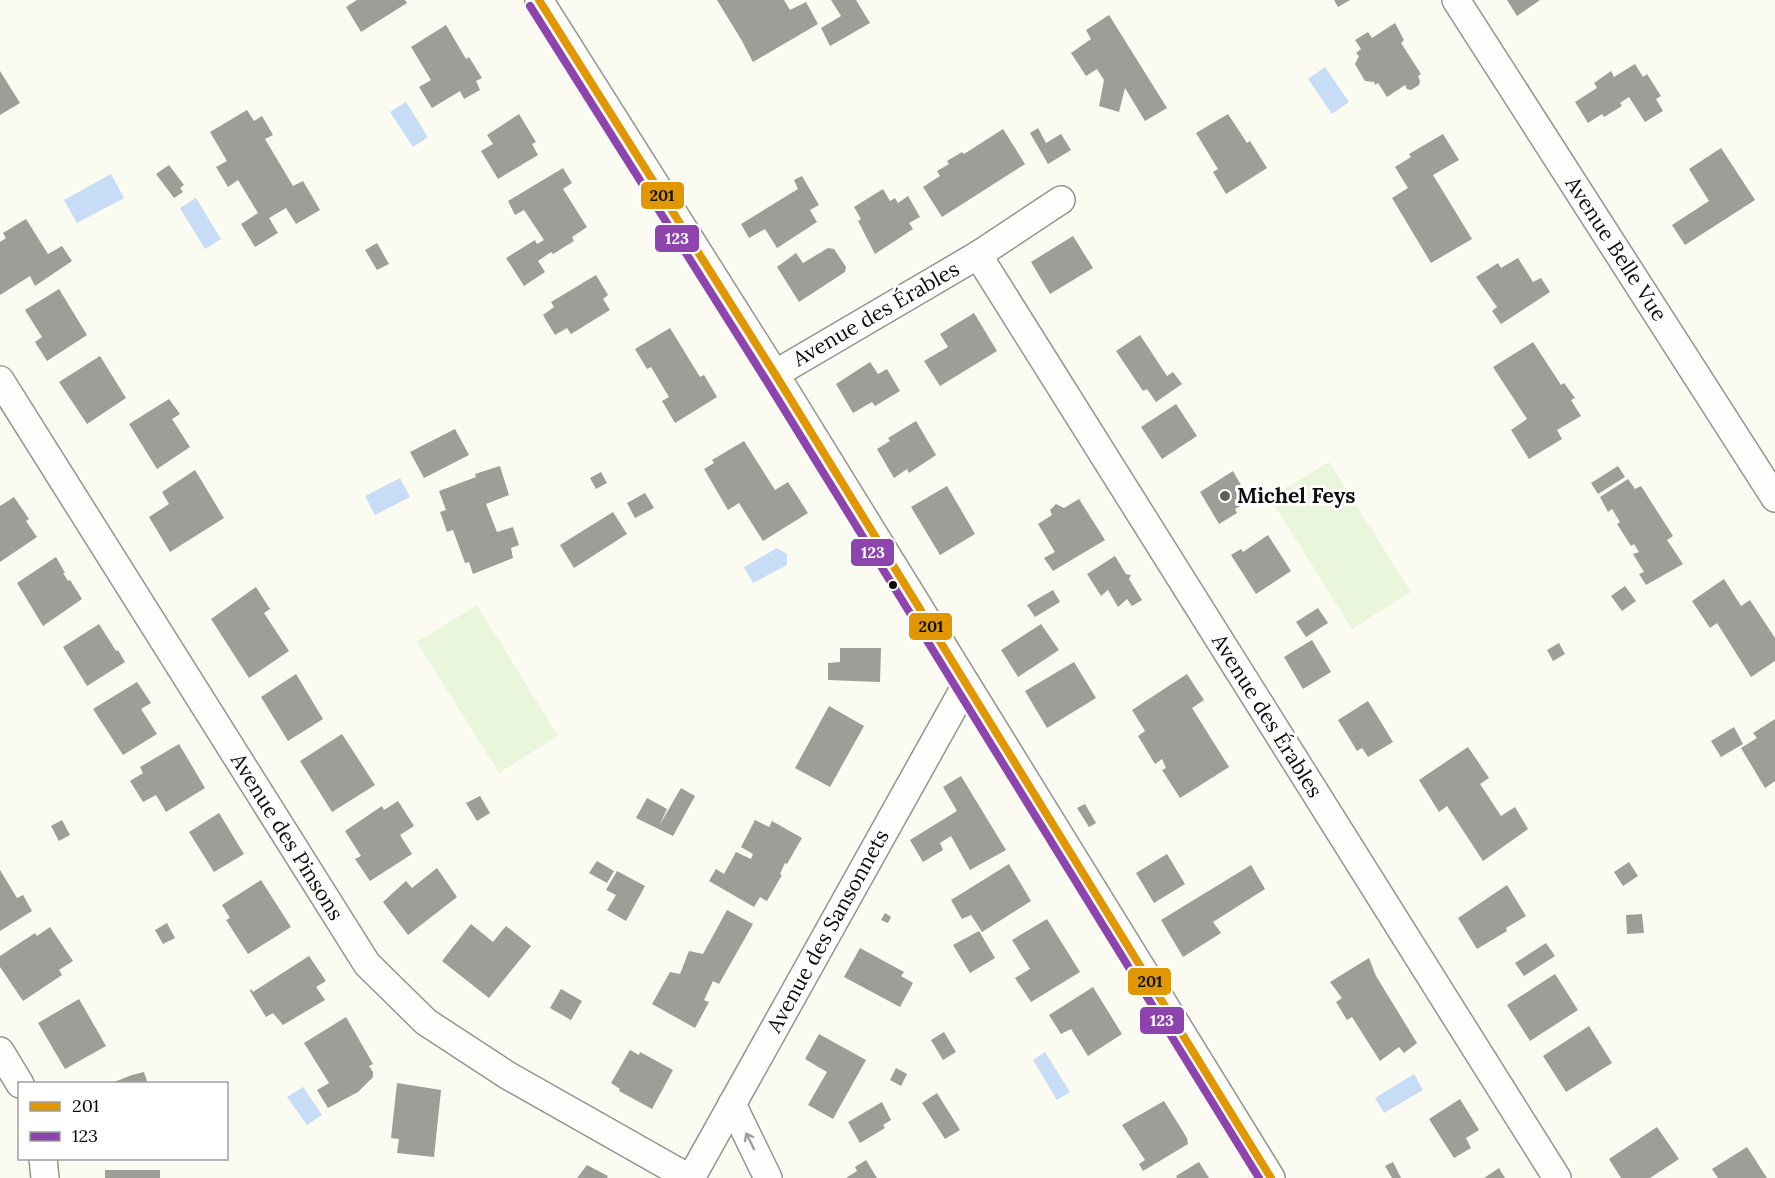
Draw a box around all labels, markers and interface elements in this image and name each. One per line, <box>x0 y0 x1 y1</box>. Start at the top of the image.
street label: Avenue Belle Vue <box>1559 171 1673 326</box>
line badge: 201 <box>640 181 685 210</box>
text: 201 <box>649 185 675 205</box>
line badge: 123 <box>654 224 700 253</box>
text: 123 <box>665 228 689 248</box>
street label: Avenue des Érables <box>787 255 964 373</box>
place label: Michel Feys <box>1237 482 1355 509</box>
marker: Michel Feys <box>1218 489 1232 503</box>
line badge: 123 <box>850 538 895 567</box>
text: 123 <box>861 542 885 562</box>
unlabelled marker <box>887 579 899 591</box>
line badge: 201 <box>908 612 953 641</box>
text: 201 <box>918 616 944 636</box>
street label: Avenue des Érables <box>1206 628 1329 803</box>
street label: Avenue des Pinsons <box>225 747 350 925</box>
street label: Avenue des Sansonnets <box>760 824 895 1038</box>
line badge: 201 <box>1127 967 1172 996</box>
text: 201 <box>1137 971 1163 991</box>
line badge: 123 <box>1139 1006 1185 1035</box>
text: 123 <box>1150 1010 1174 1030</box>
legend <box>18 1082 228 1160</box>
text: 201 <box>72 1094 99 1117</box>
text: 123 <box>72 1124 98 1147</box>
one-way arrow <box>744 1132 755 1150</box>

